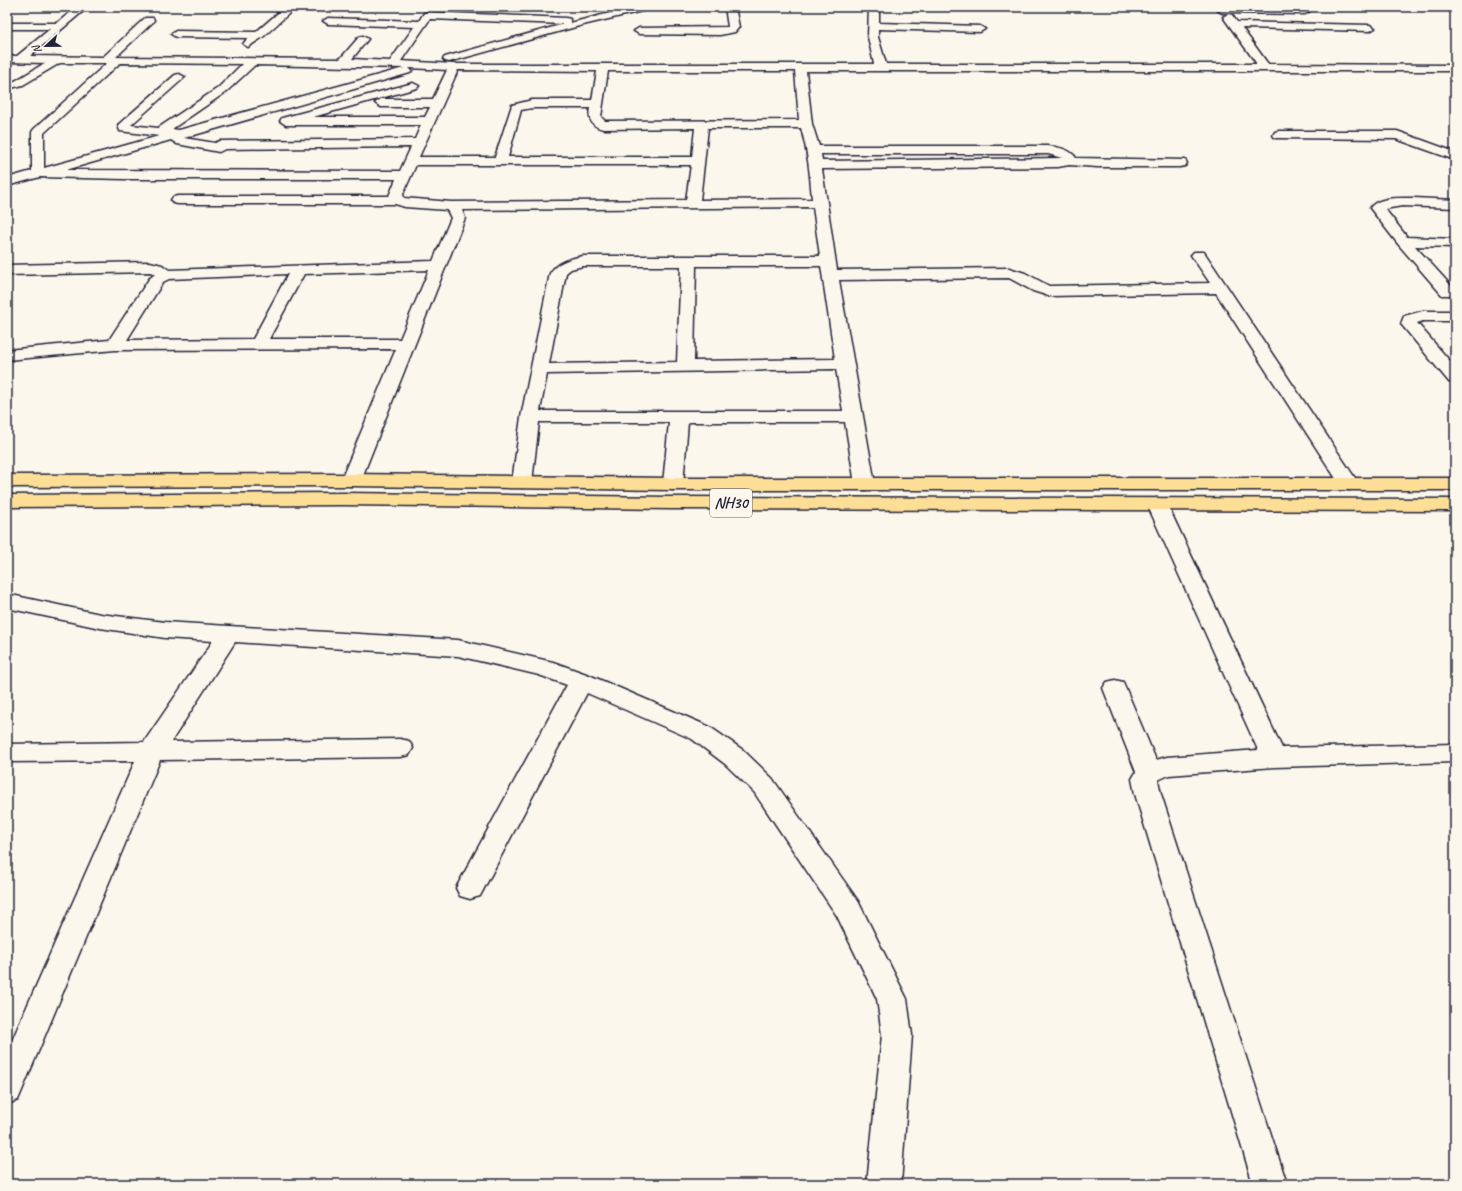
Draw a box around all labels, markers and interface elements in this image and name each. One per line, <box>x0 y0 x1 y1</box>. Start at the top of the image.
north arrow <box>26 26 66 66</box>
text: N <box>28 42 44 56</box>
road number: NH30 <box>710 489 752 517</box>

